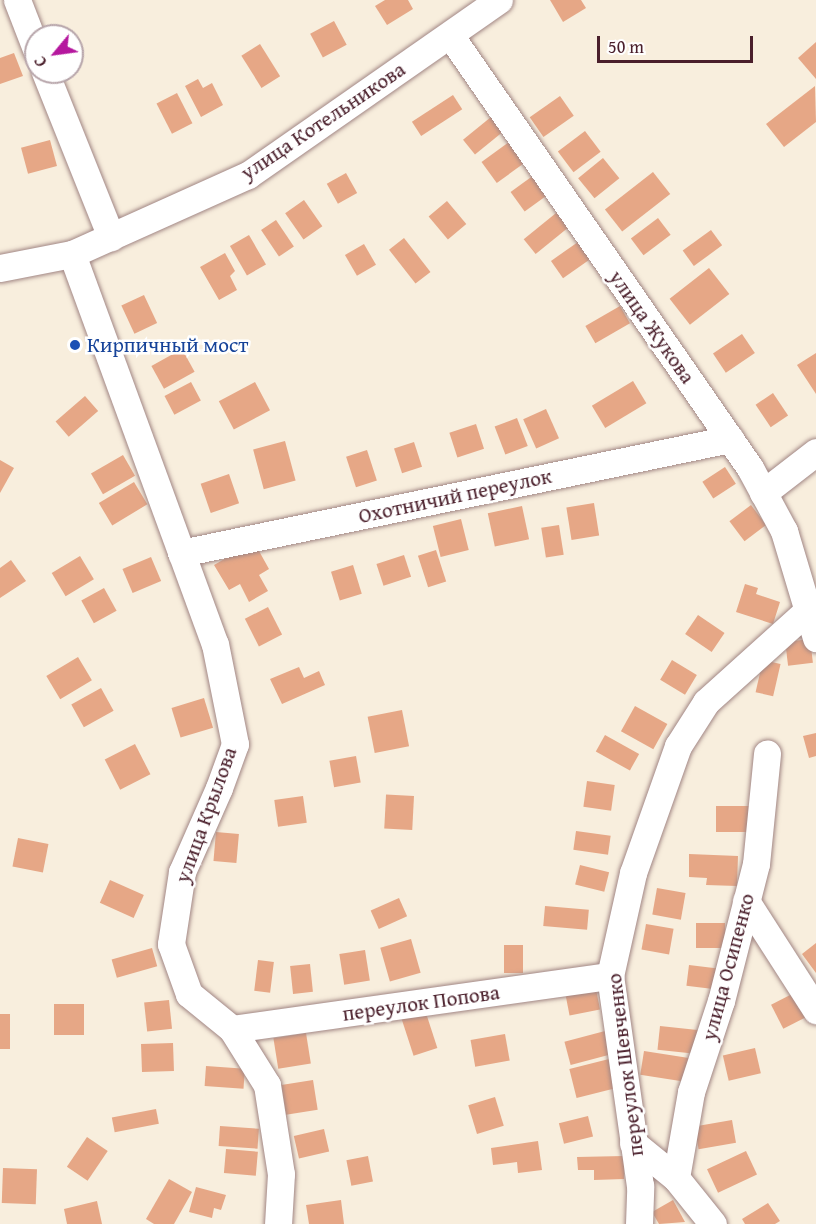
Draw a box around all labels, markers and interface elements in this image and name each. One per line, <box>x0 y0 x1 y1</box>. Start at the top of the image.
north arrow <box>24 24 84 84</box>
scale bar <box>600 24 756 62</box>
text: 50 m <box>608 33 644 60</box>
text: С <box>27 52 53 72</box>
street label: улица Котельникова <box>236 57 410 185</box>
street label: улица Жукова <box>604 265 700 389</box>
place label: Кирпичный мост <box>87 332 248 358</box>
marker: Кирпичный мост <box>68 338 82 352</box>
street label: Охотничий переулок <box>356 463 554 529</box>
street label: улица Крылова <box>170 744 242 886</box>
street label: улица Осипенко <box>696 891 760 1043</box>
street label: переулок Шевченко <box>601 972 649 1158</box>
street label: переулок Попова <box>341 979 501 1027</box>

